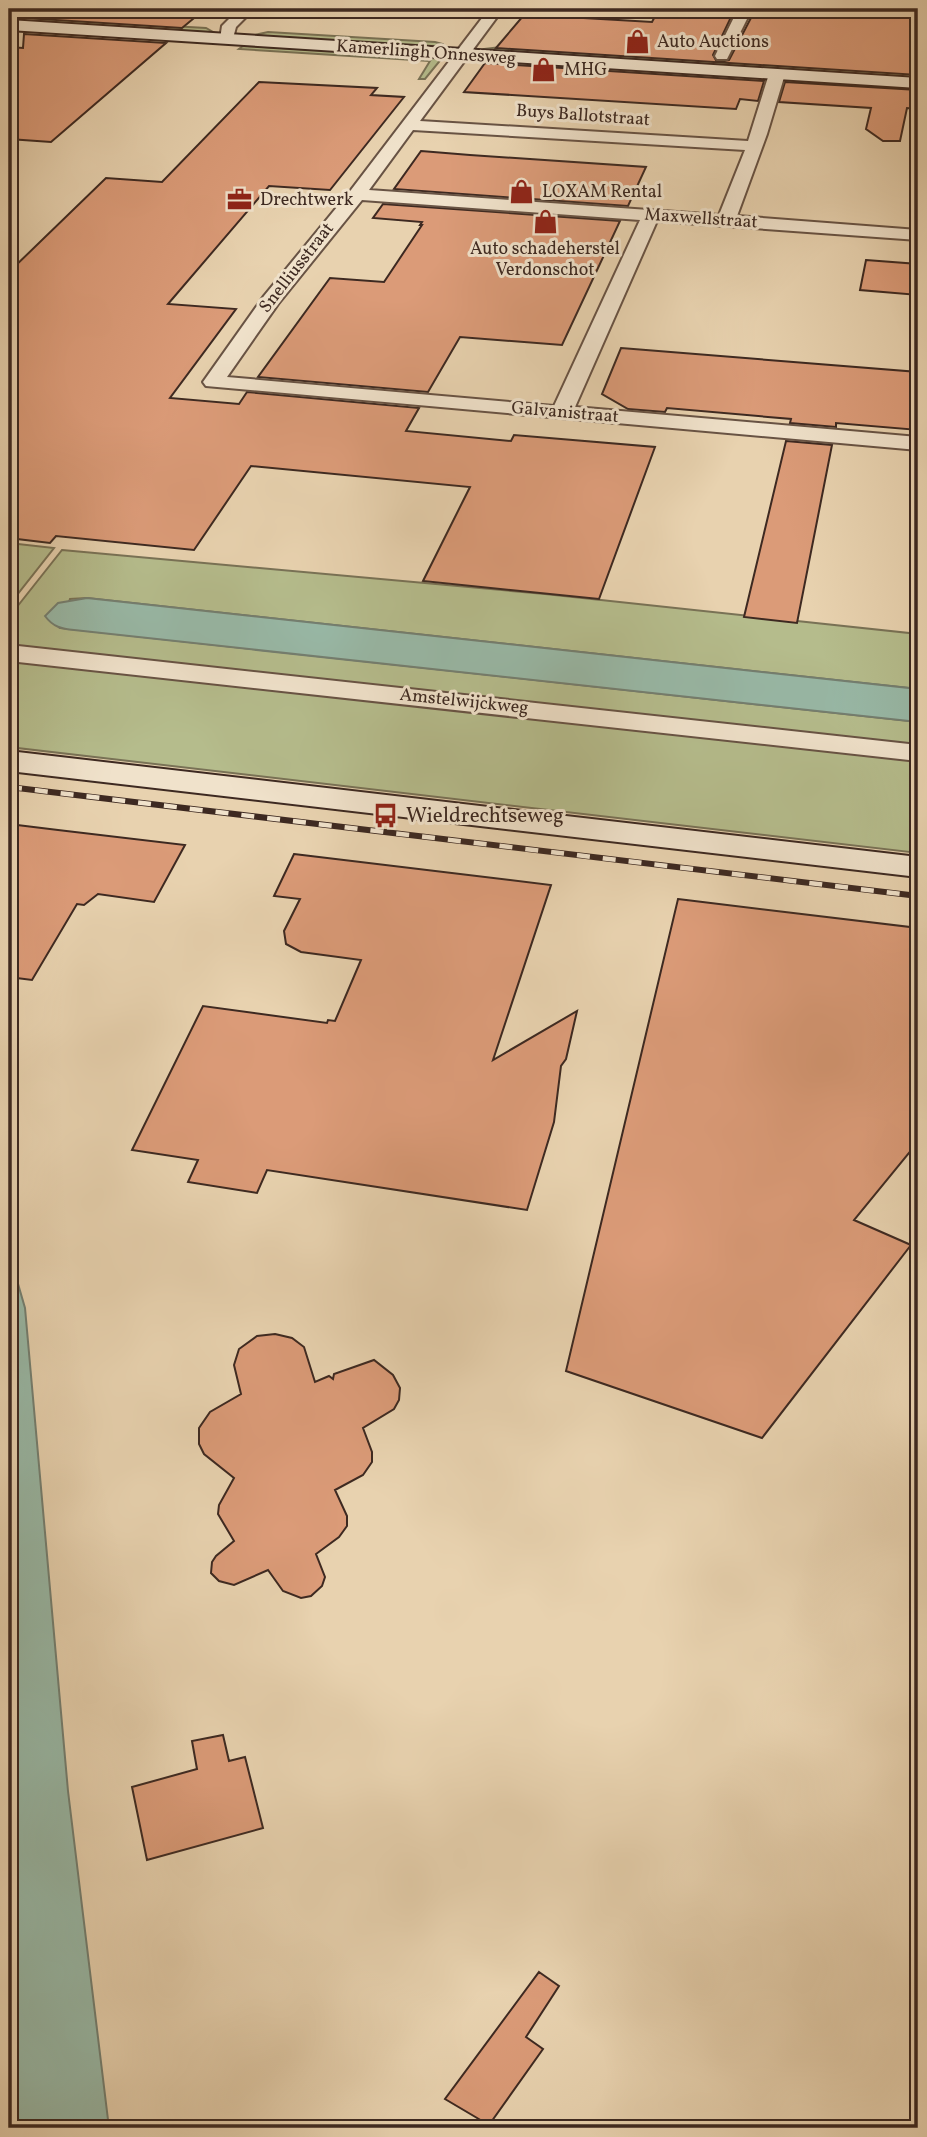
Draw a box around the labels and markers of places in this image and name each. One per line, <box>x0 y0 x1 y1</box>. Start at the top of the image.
shop icon: Auto Auctions <box>623 28 651 56</box>
place label: Auto Auctions <box>657 30 769 55</box>
shop icon: MHG <box>530 56 558 84</box>
place label: MHG <box>564 58 607 83</box>
shop icon: LOXAM Rental <box>508 178 536 206</box>
place label: LOXAM Rental <box>542 180 662 205</box>
office icon: Drechtwerk <box>226 186 254 214</box>
place label: Drechtwerk <box>260 188 354 213</box>
shop icon: Auto schadeherstel Verdonschot <box>531 208 559 236</box>
place label: Auto schadeherstel Verdonschot <box>470 237 620 283</box>
bus stop icon: Wieldrechtseweg <box>372 802 400 830</box>
place label: Wieldrechtseweg <box>406 802 564 831</box>

